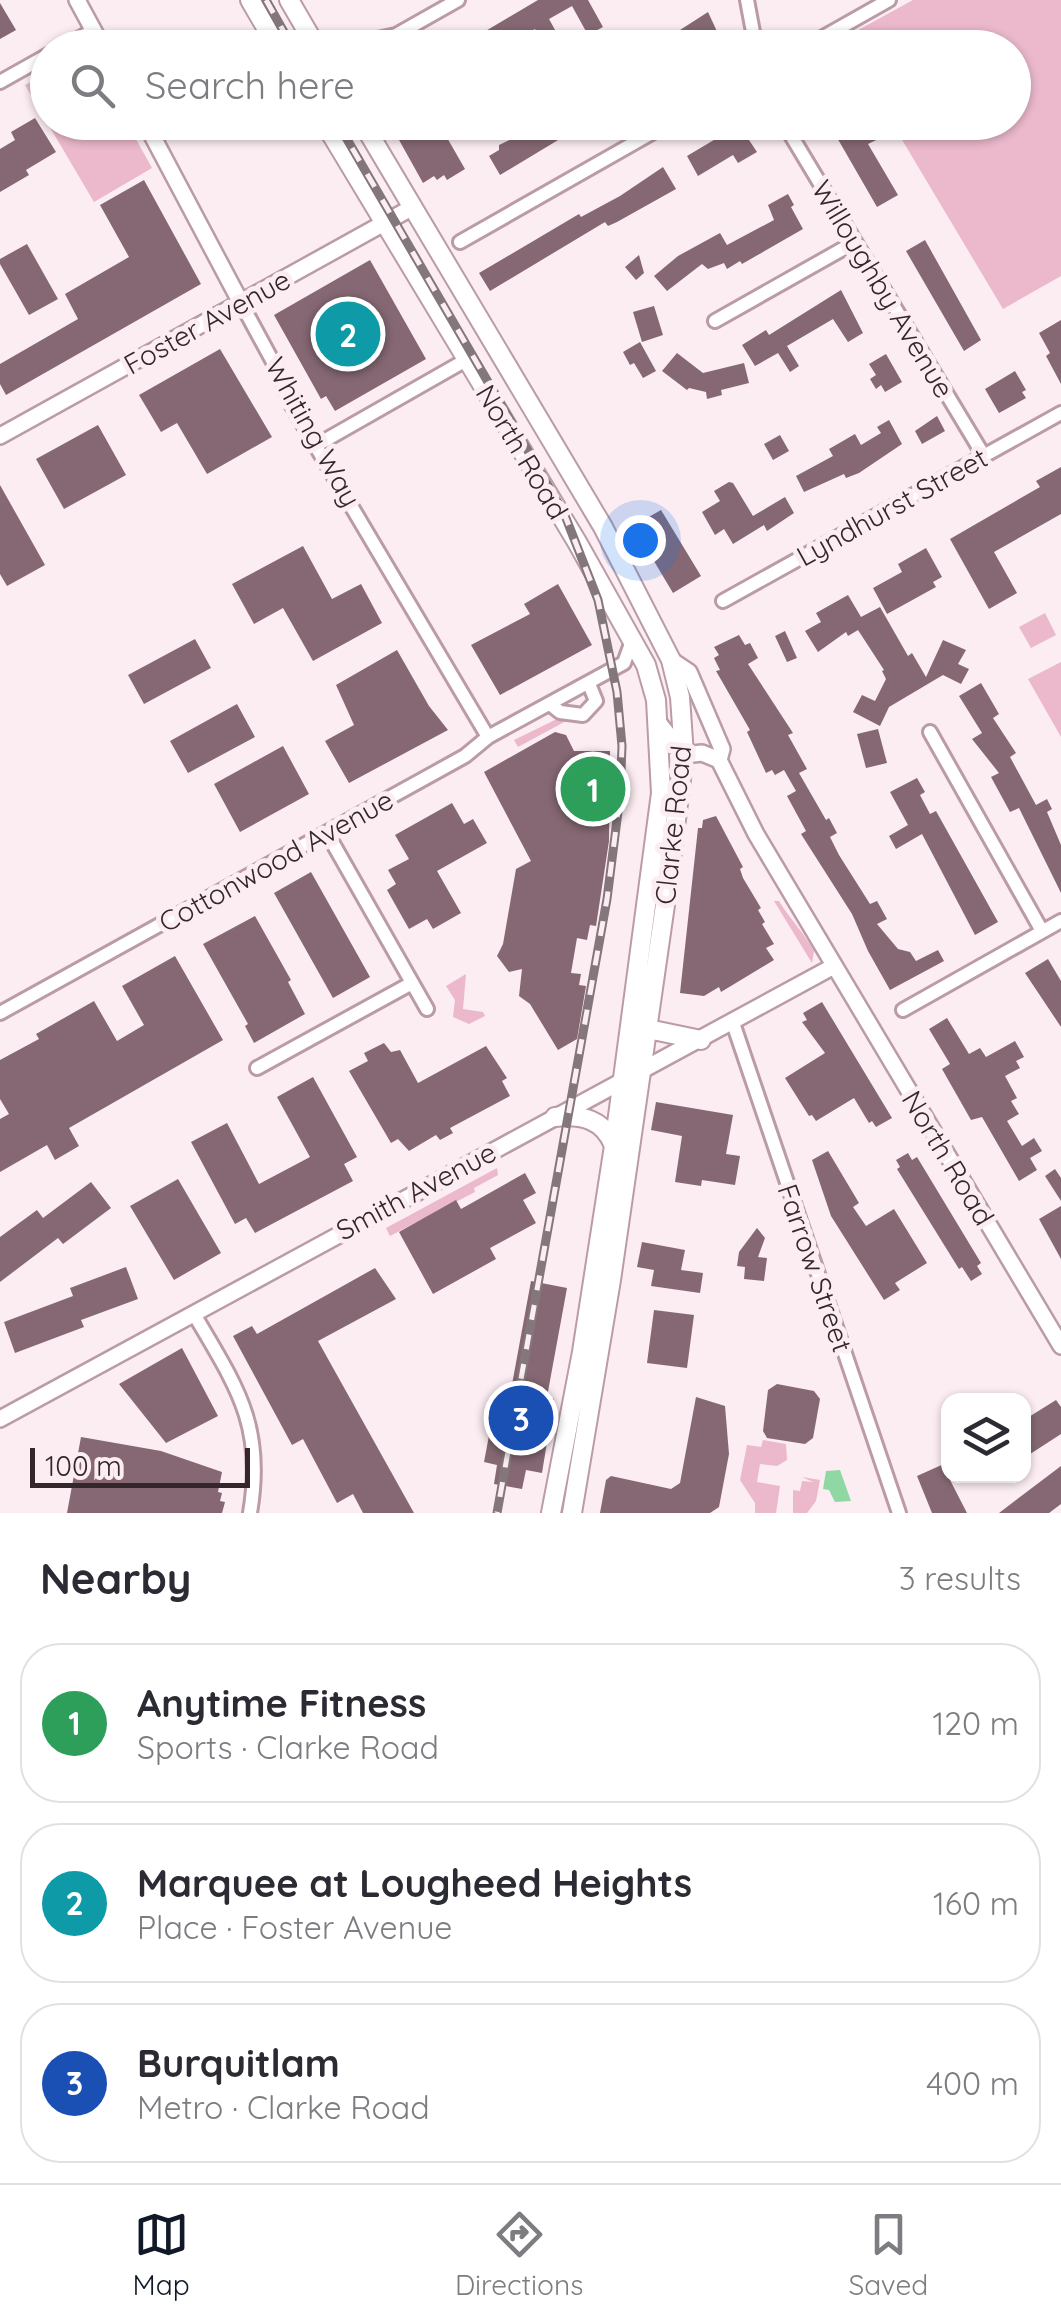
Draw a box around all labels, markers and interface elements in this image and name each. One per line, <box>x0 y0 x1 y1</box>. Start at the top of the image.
search box <box>30 30 1031 140</box>
icon: search <box>65 58 120 113</box>
text: Search here <box>145 61 355 109</box>
street label: Willoughby Avenue <box>805 174 962 404</box>
street label: Foster Avenue <box>117 261 296 382</box>
pin: 2 <box>316 296 380 372</box>
street label: Whiting Way <box>258 351 369 513</box>
street label: North Road <box>469 378 576 525</box>
street label: Lyndhurst Street <box>790 440 993 573</box>
your location <box>615 515 666 566</box>
street label: Clarke Road <box>647 744 698 906</box>
pin: 1 <box>560 752 626 826</box>
street label: Cottonwood Avenue <box>153 782 399 939</box>
street label: North Road <box>895 1084 1002 1231</box>
street label: Smith Avenue <box>330 1134 502 1247</box>
street label: Farrow Street <box>770 1179 861 1356</box>
pin: 3 <box>488 1380 554 1456</box>
map controls <box>941 1393 1031 1483</box>
button: layers <box>941 1393 1031 1483</box>
scale bar <box>30 1443 250 1488</box>
text: 100 m <box>45 1448 122 1483</box>
text: Nearby <box>40 1552 191 1605</box>
text: 3 results <box>899 1558 1021 1598</box>
text: Anytime Fitness <box>137 1679 426 1727</box>
text: 1 <box>68 1703 81 1743</box>
text: 120 m <box>932 1703 1019 1743</box>
text: Sports · Clarke Road <box>137 1727 439 1767</box>
text: Marquee at Lougheed Heights <box>137 1859 692 1907</box>
text: 2 <box>65 1883 84 1923</box>
text: 160 m <box>933 1883 1019 1923</box>
text: Place · Foster Avenue <box>137 1907 452 1947</box>
text: Burquitlam <box>137 2039 340 2087</box>
text: 3 <box>66 2063 83 2103</box>
text: 400 m <box>926 2063 1019 2103</box>
text: Metro · Clarke Road <box>137 2087 430 2127</box>
tab: Map <box>133 2207 190 2302</box>
tab: Directions <box>455 2207 583 2302</box>
tab: Saved <box>849 2207 928 2302</box>

